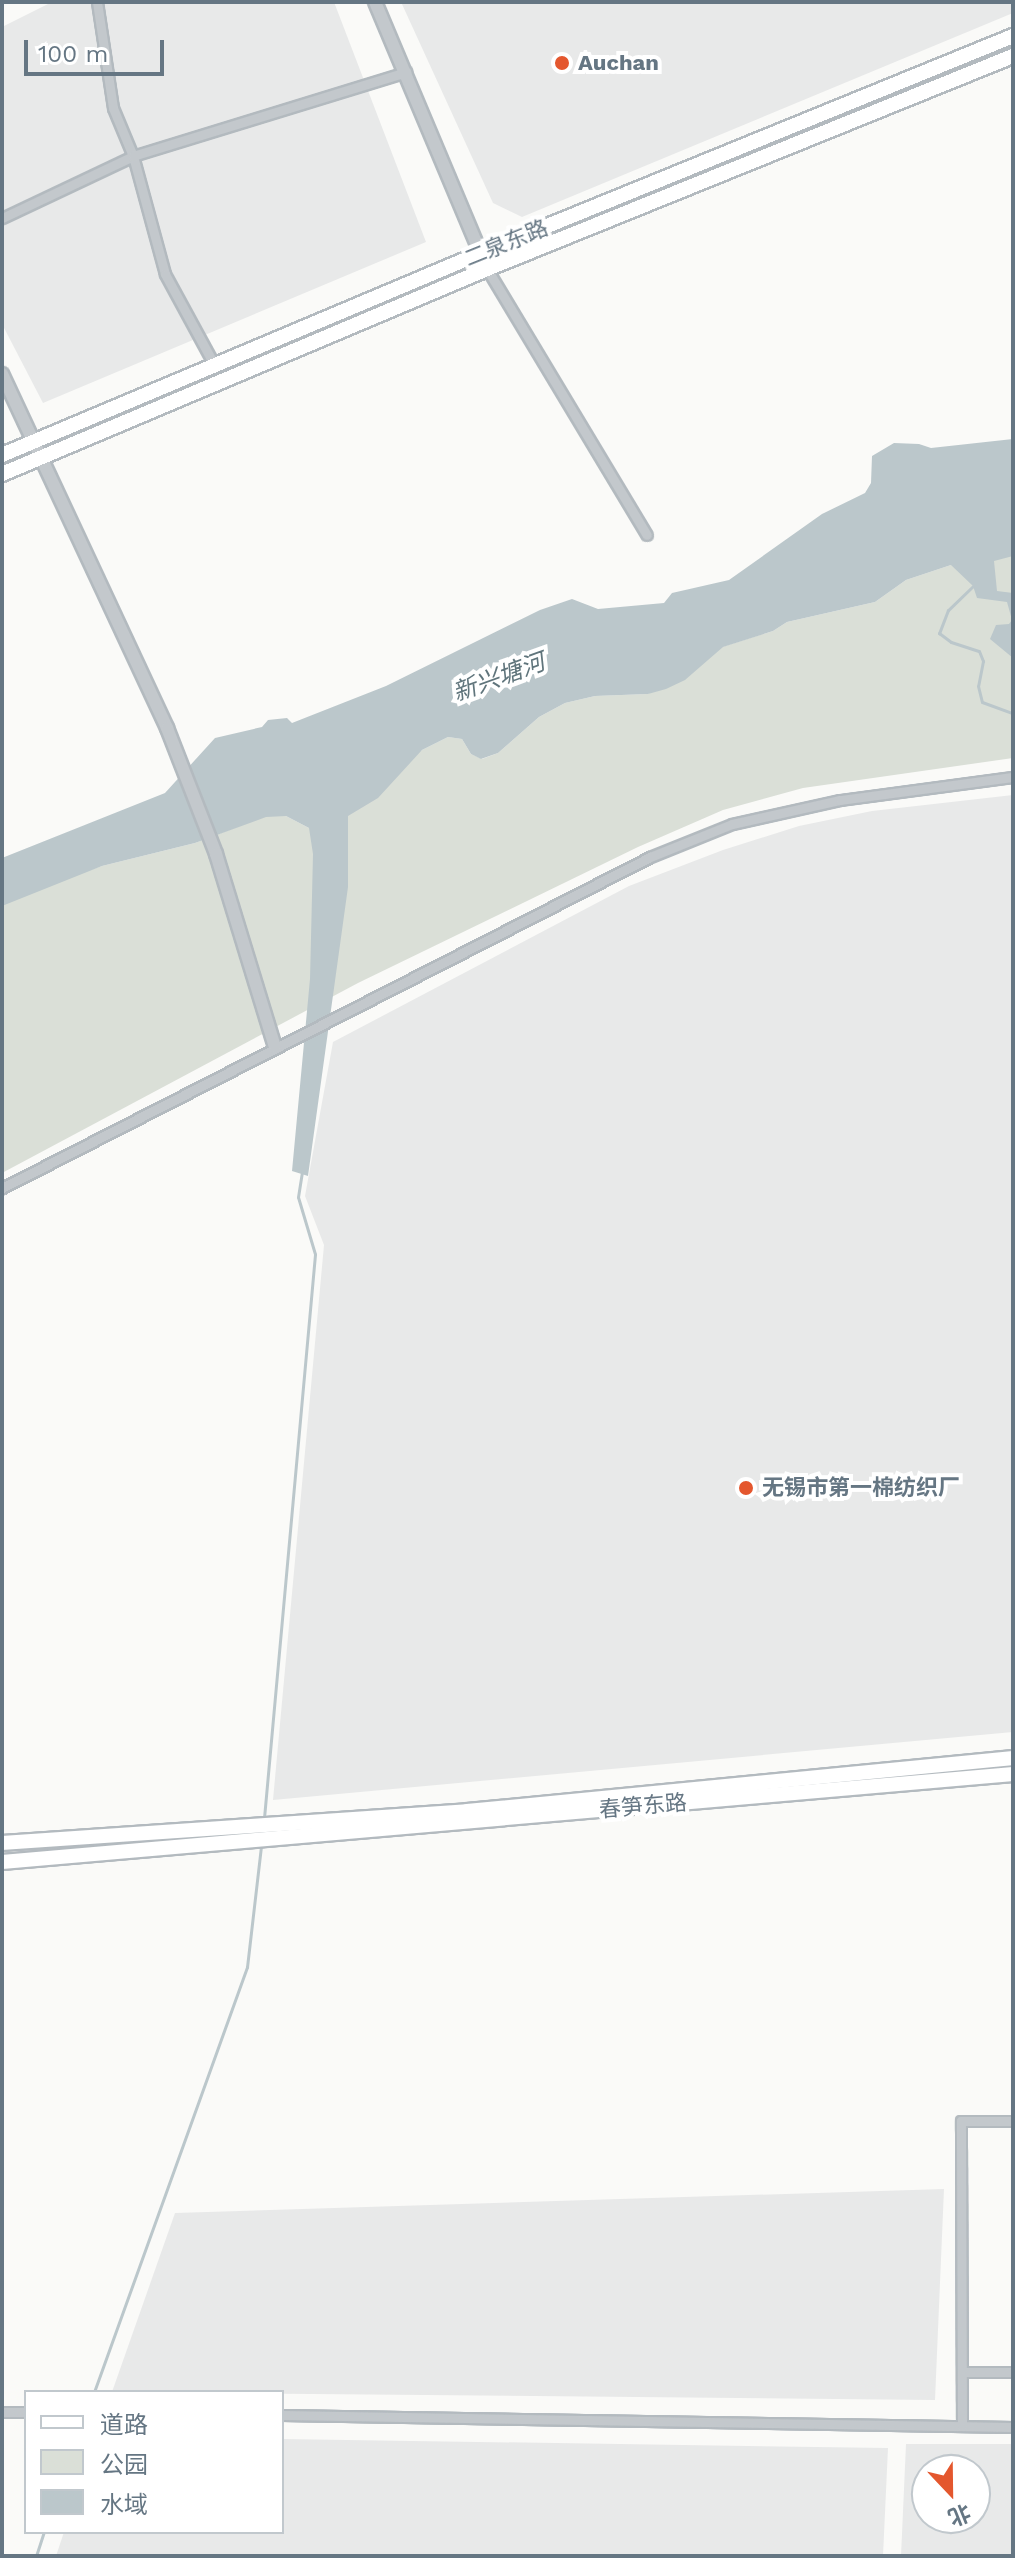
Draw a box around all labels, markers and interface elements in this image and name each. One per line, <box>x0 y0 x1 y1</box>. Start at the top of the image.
scale bar <box>28 24 168 74</box>
text: 100 m <box>38 40 108 68</box>
place label: Auchan <box>578 50 659 76</box>
marker: Auchan <box>553 54 571 72</box>
street label: 二泉东路 <box>460 214 552 272</box>
water label: 新兴塘河 <box>449 648 549 708</box>
place label: 无锡市第一棉纺织厂 <box>762 1475 960 1501</box>
marker: 无锡市第一棉纺织厂 <box>737 1479 755 1497</box>
street label: 春笋东路 <box>598 1789 688 1823</box>
legend <box>24 2390 284 2534</box>
text: 道路 <box>100 2411 148 2439</box>
text: 公园 <box>100 2451 148 2479</box>
north arrow <box>911 2454 991 2534</box>
text: 水域 <box>100 2491 148 2519</box>
text: 北 <box>945 2499 974 2531</box>

